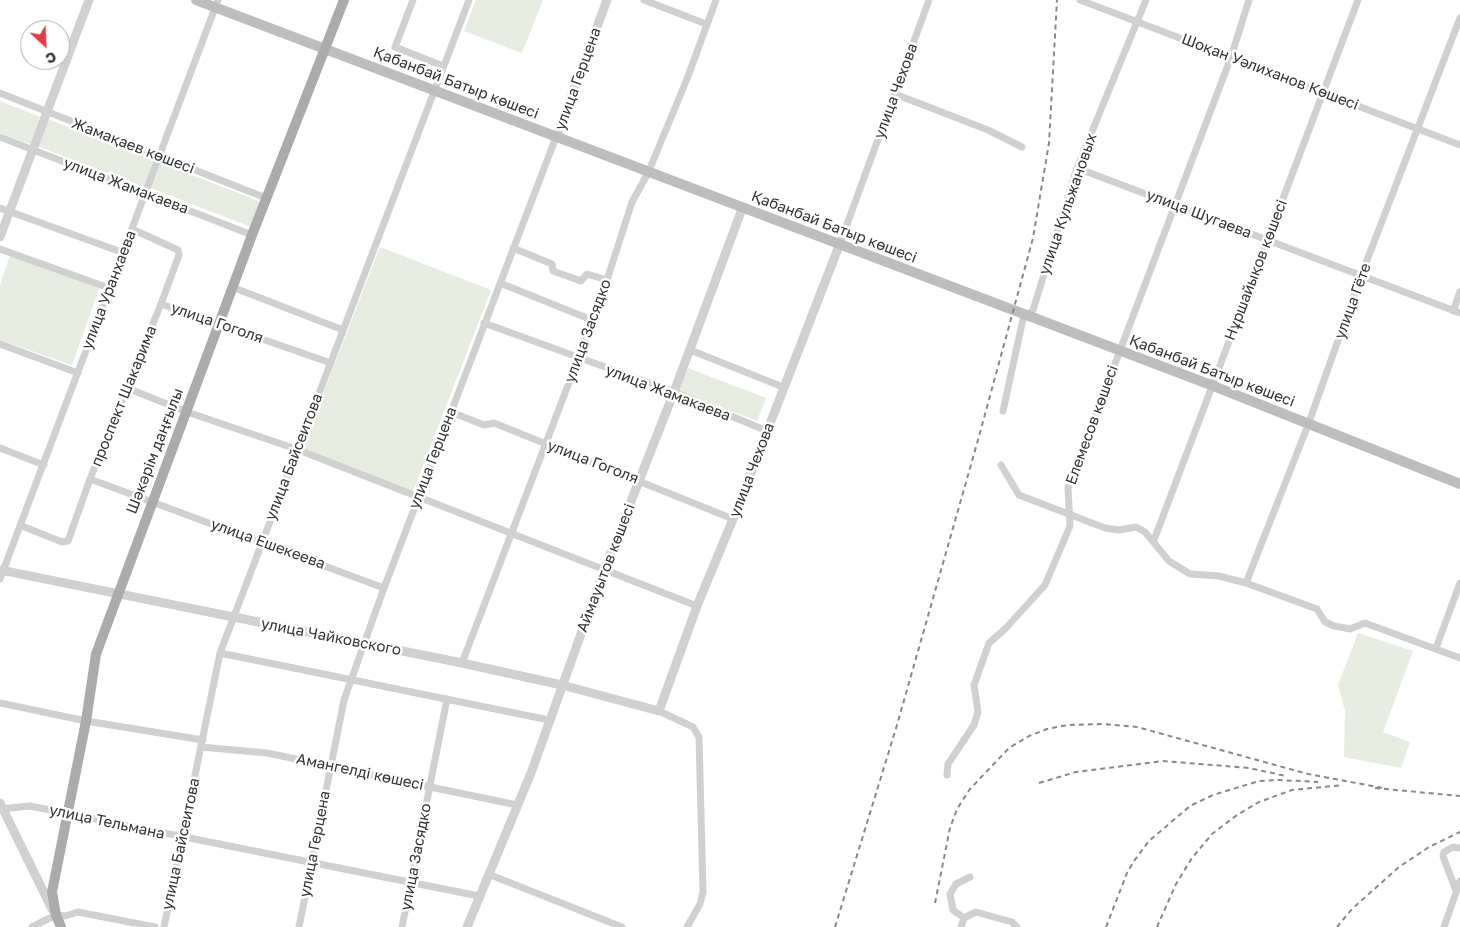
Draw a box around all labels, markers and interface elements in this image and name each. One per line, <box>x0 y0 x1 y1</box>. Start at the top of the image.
north arrow <box>20 20 70 70</box>
street label: улица Герцена <box>551 25 605 133</box>
street label: Шоқан Уәлиханов Көшесі <box>1179 30 1361 114</box>
street label: улица Чехова <box>870 41 922 141</box>
street label: Қабанбай Батыр көшесі <box>371 43 541 123</box>
text: С <box>43 48 59 68</box>
street label: Жамақаев көшесі <box>69 114 197 178</box>
street label: улица Кульжановых <box>1035 131 1101 277</box>
street label: улица Жамакаева <box>61 154 191 218</box>
street label: улица Шугаева <box>1144 186 1254 242</box>
street label: Қабанбай Батыр көшесі <box>749 187 919 267</box>
street label: Нұршайықов көшесі <box>1221 197 1291 343</box>
street label: улица Уранхаева <box>78 228 140 352</box>
street label: улица Гёте <box>1331 260 1375 342</box>
street label: улица Засядко <box>561 277 615 385</box>
street label: улица Гоголя <box>169 299 265 347</box>
street label: проспект Шакарима <box>87 323 161 469</box>
street label: Қабанбай Батыр көшесі <box>1127 331 1297 411</box>
street label: улица Жамакаева <box>603 361 733 425</box>
street label: Елемесов көшесі <box>1062 363 1122 487</box>
street label: Шәкәрім даңғылы <box>123 386 187 516</box>
street label: улица Байсеитова <box>262 391 326 523</box>
street label: улица Герцена <box>405 404 461 512</box>
street label: улица Чехова <box>726 420 778 520</box>
street label: улица Гоголя <box>545 436 641 488</box>
street label: Аймауытов көшесі <box>573 501 639 635</box>
street label: улица Ешекеева <box>208 515 328 573</box>
street label: улица Чайковского <box>259 615 403 659</box>
street label: Амангелді көшесі <box>295 750 425 794</box>
street label: улица Байсеитова <box>158 776 204 912</box>
street label: улица Герцена <box>296 789 334 899</box>
street label: улица Тельмана <box>48 801 166 843</box>
street label: улица Засядко <box>397 802 435 912</box>

